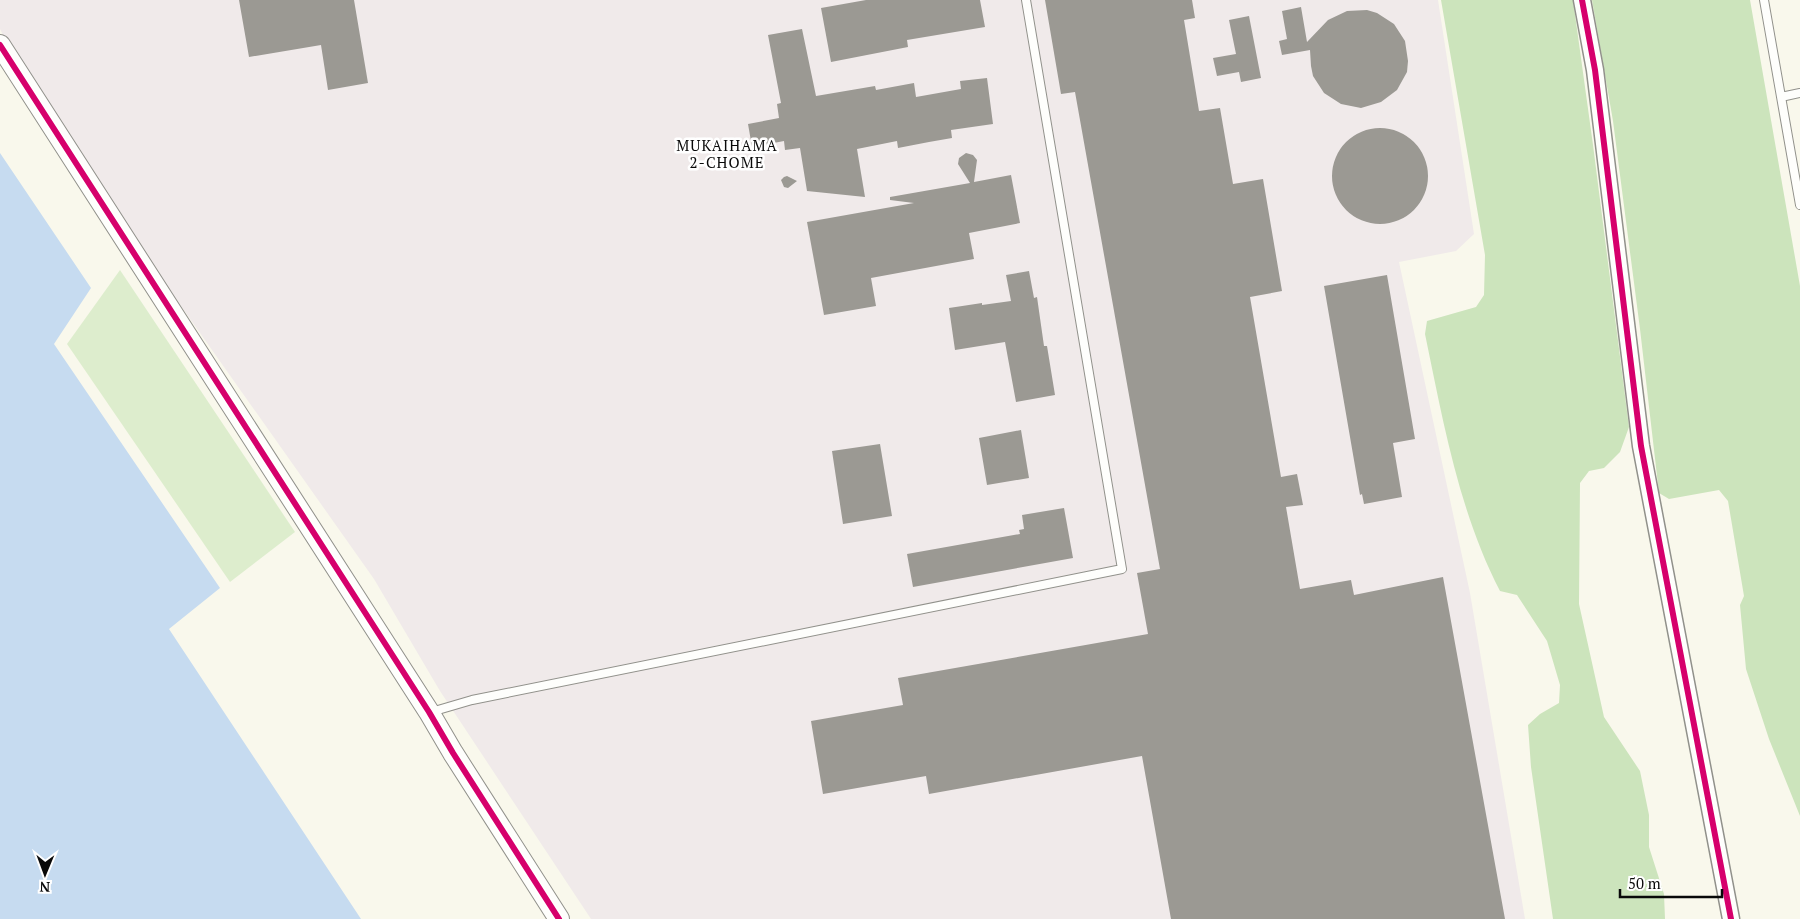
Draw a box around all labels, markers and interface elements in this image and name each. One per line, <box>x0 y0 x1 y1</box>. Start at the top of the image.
district label: MUKAIHAMA 2-CHOME <box>676 135 778 172</box>
north arrow <box>20 849 70 899</box>
scale bar <box>1620 866 1722 898</box>
text: 50 m <box>1628 873 1661 893</box>
text: N <box>39 878 50 897</box>

